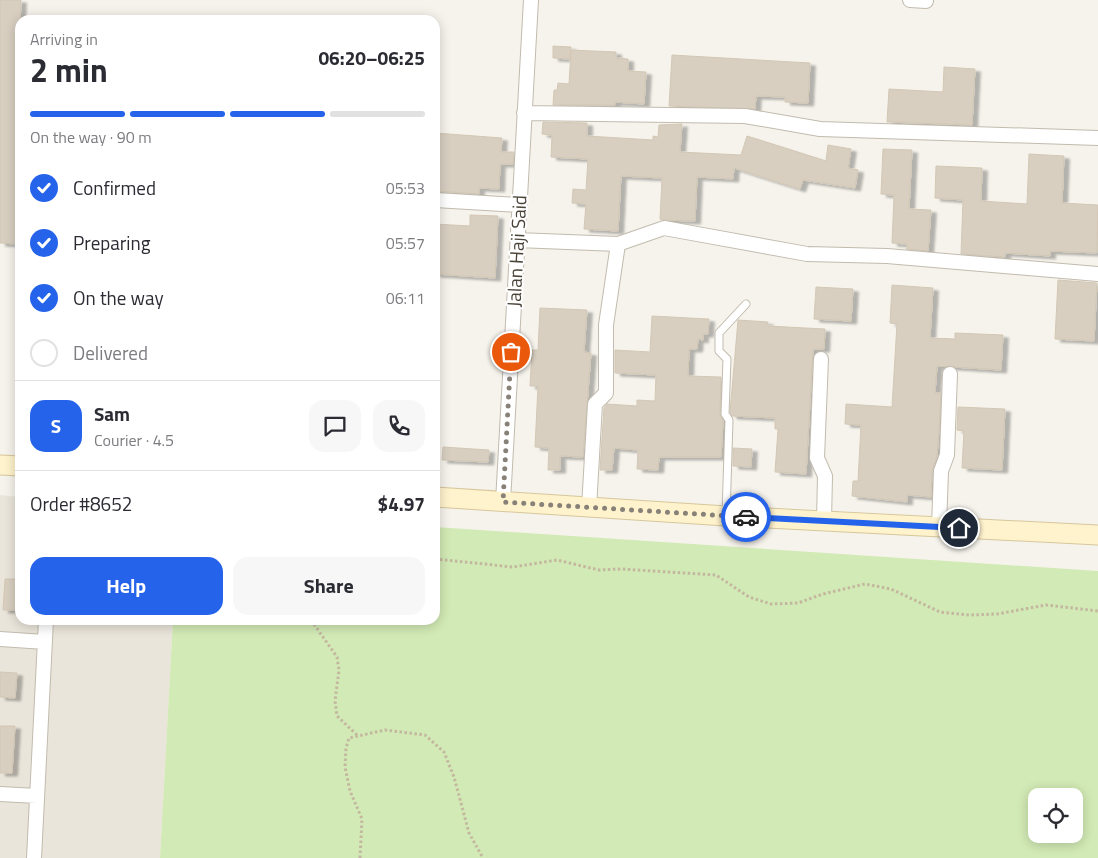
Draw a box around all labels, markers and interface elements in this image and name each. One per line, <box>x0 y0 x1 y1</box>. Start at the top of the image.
text: Arriving in <box>30 27 98 51</box>
text: 06:20–06:25 <box>318 43 425 72</box>
text: 2 min <box>30 46 108 94</box>
text: On the way · 90 m <box>30 125 152 149</box>
text: Confirmed <box>73 173 156 202</box>
icon: check <box>30 174 58 202</box>
text: 05:53 <box>386 176 425 200</box>
street label: Jalan Haji Said <box>499 194 533 308</box>
text: Preparing <box>73 228 150 257</box>
icon: check <box>30 229 58 257</box>
text: 05:57 <box>386 231 425 255</box>
text: On the way <box>73 283 164 312</box>
icon: check <box>30 284 58 312</box>
text: 06:11 <box>386 286 425 310</box>
pin <box>490 331 532 373</box>
text: Delivered <box>73 338 148 367</box>
icon: bag <box>497 338 525 366</box>
text: Sam <box>94 399 130 428</box>
button: chat <box>309 400 361 452</box>
button: phone <box>373 400 425 452</box>
text: S <box>51 411 61 440</box>
text: Courier · 4.5 <box>94 428 174 452</box>
text: Order #8652 <box>30 489 132 518</box>
text: $4.97 <box>378 489 425 518</box>
courier <box>721 492 771 542</box>
icon: car <box>732 503 760 531</box>
pin <box>938 507 980 549</box>
icon: home <box>945 514 973 542</box>
button: Help <box>30 557 223 615</box>
button: Share <box>233 557 425 615</box>
map controls <box>1028 788 1083 843</box>
button: locate <box>1028 788 1083 843</box>

